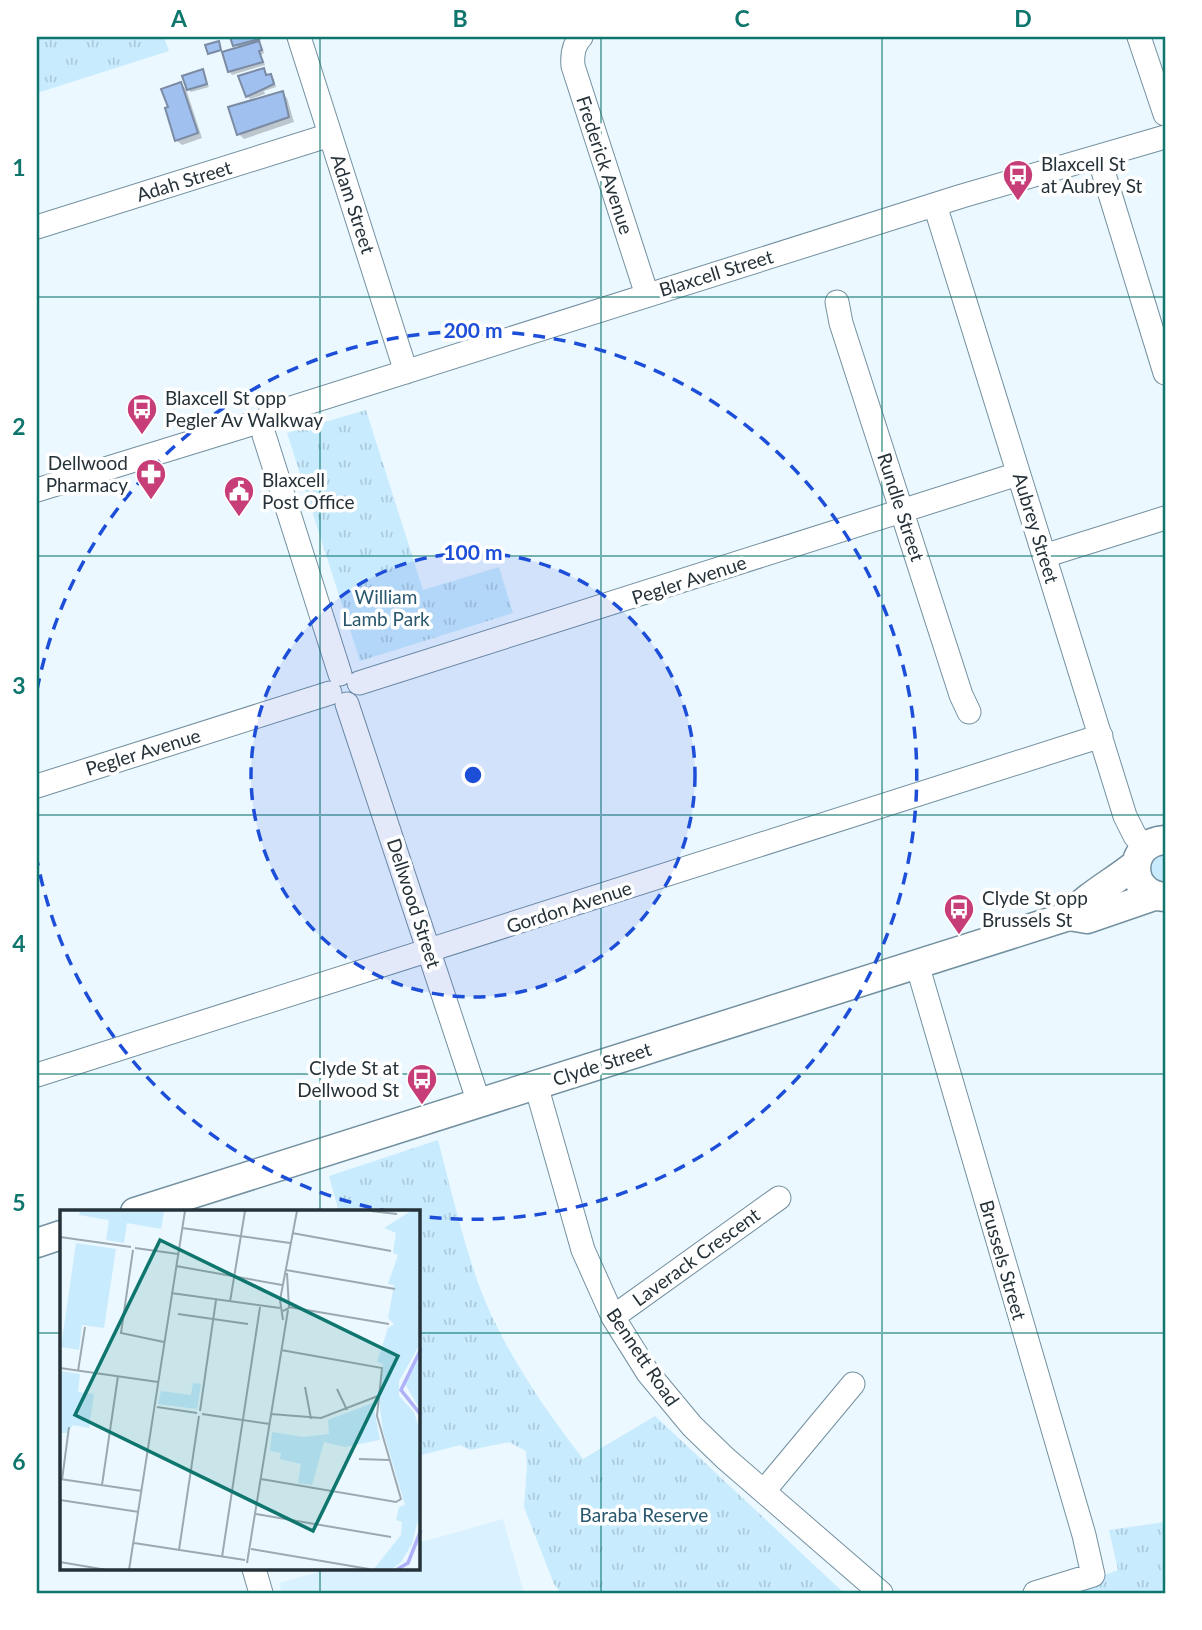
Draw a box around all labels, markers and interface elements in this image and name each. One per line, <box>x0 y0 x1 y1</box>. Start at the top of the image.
text: A <box>170 4 188 32</box>
text: B <box>452 4 468 32</box>
text: C <box>734 4 750 32</box>
text: D <box>1014 4 1032 32</box>
street label: Frederick Avenue <box>572 93 639 237</box>
street label: Adam Street <box>327 151 380 257</box>
place label: Blaxcell St at Aubrey St <box>1041 152 1143 197</box>
text: 1 <box>12 153 26 181</box>
street label: Adah Street <box>134 155 234 206</box>
bus stop icon: Blaxcell St at Aubrey St <box>1001 158 1035 202</box>
street label: Blaxcell Street <box>656 244 776 301</box>
text: 200 m <box>443 317 503 342</box>
place label: Blaxcell St opp Pegler Av Walkway <box>165 386 323 431</box>
bus stop icon: Blaxcell St opp Pegler Av Walkway <box>125 392 159 436</box>
text: 2 <box>12 412 26 440</box>
street label: Rundle Street <box>873 450 930 564</box>
place label: Dellwood Pharmacy <box>46 451 128 496</box>
pharmacy icon: Dellwood Pharmacy <box>134 457 168 501</box>
place label: Blaxcell Post Office <box>262 468 355 513</box>
street label: Aubrey Street <box>1009 470 1064 586</box>
public building icon: Blaxcell Post Office <box>222 474 256 518</box>
text: 100 m <box>443 539 503 564</box>
street label: Pegler Avenue <box>629 550 749 609</box>
park label: William Lamb Park <box>342 585 430 630</box>
text: 3 <box>12 671 26 699</box>
street label: Pegler Avenue <box>83 723 203 780</box>
centre of rings <box>461 763 485 787</box>
street label: Dellwood Street <box>383 835 446 971</box>
street label: Gordon Avenue <box>503 875 634 938</box>
place label: Clyde St opp Brussels St <box>982 886 1088 931</box>
bus stop icon: Clyde St opp Brussels St <box>942 892 976 936</box>
text: 4 <box>12 929 26 957</box>
street label: Clyde Street <box>550 1037 654 1090</box>
place label: Clyde St at Dellwood St <box>297 1056 399 1101</box>
bus stop icon: Clyde St at Dellwood St <box>405 1062 439 1106</box>
text: 5 <box>12 1188 26 1216</box>
street label: Brussels Street <box>975 1197 1032 1323</box>
street label: Laverack Crescent <box>627 1203 764 1311</box>
inset map <box>60 1210 420 1570</box>
street label: Bennett Road <box>602 1303 685 1410</box>
text: 6 <box>12 1447 26 1475</box>
park label: Baraba Reserve <box>580 1503 708 1526</box>

